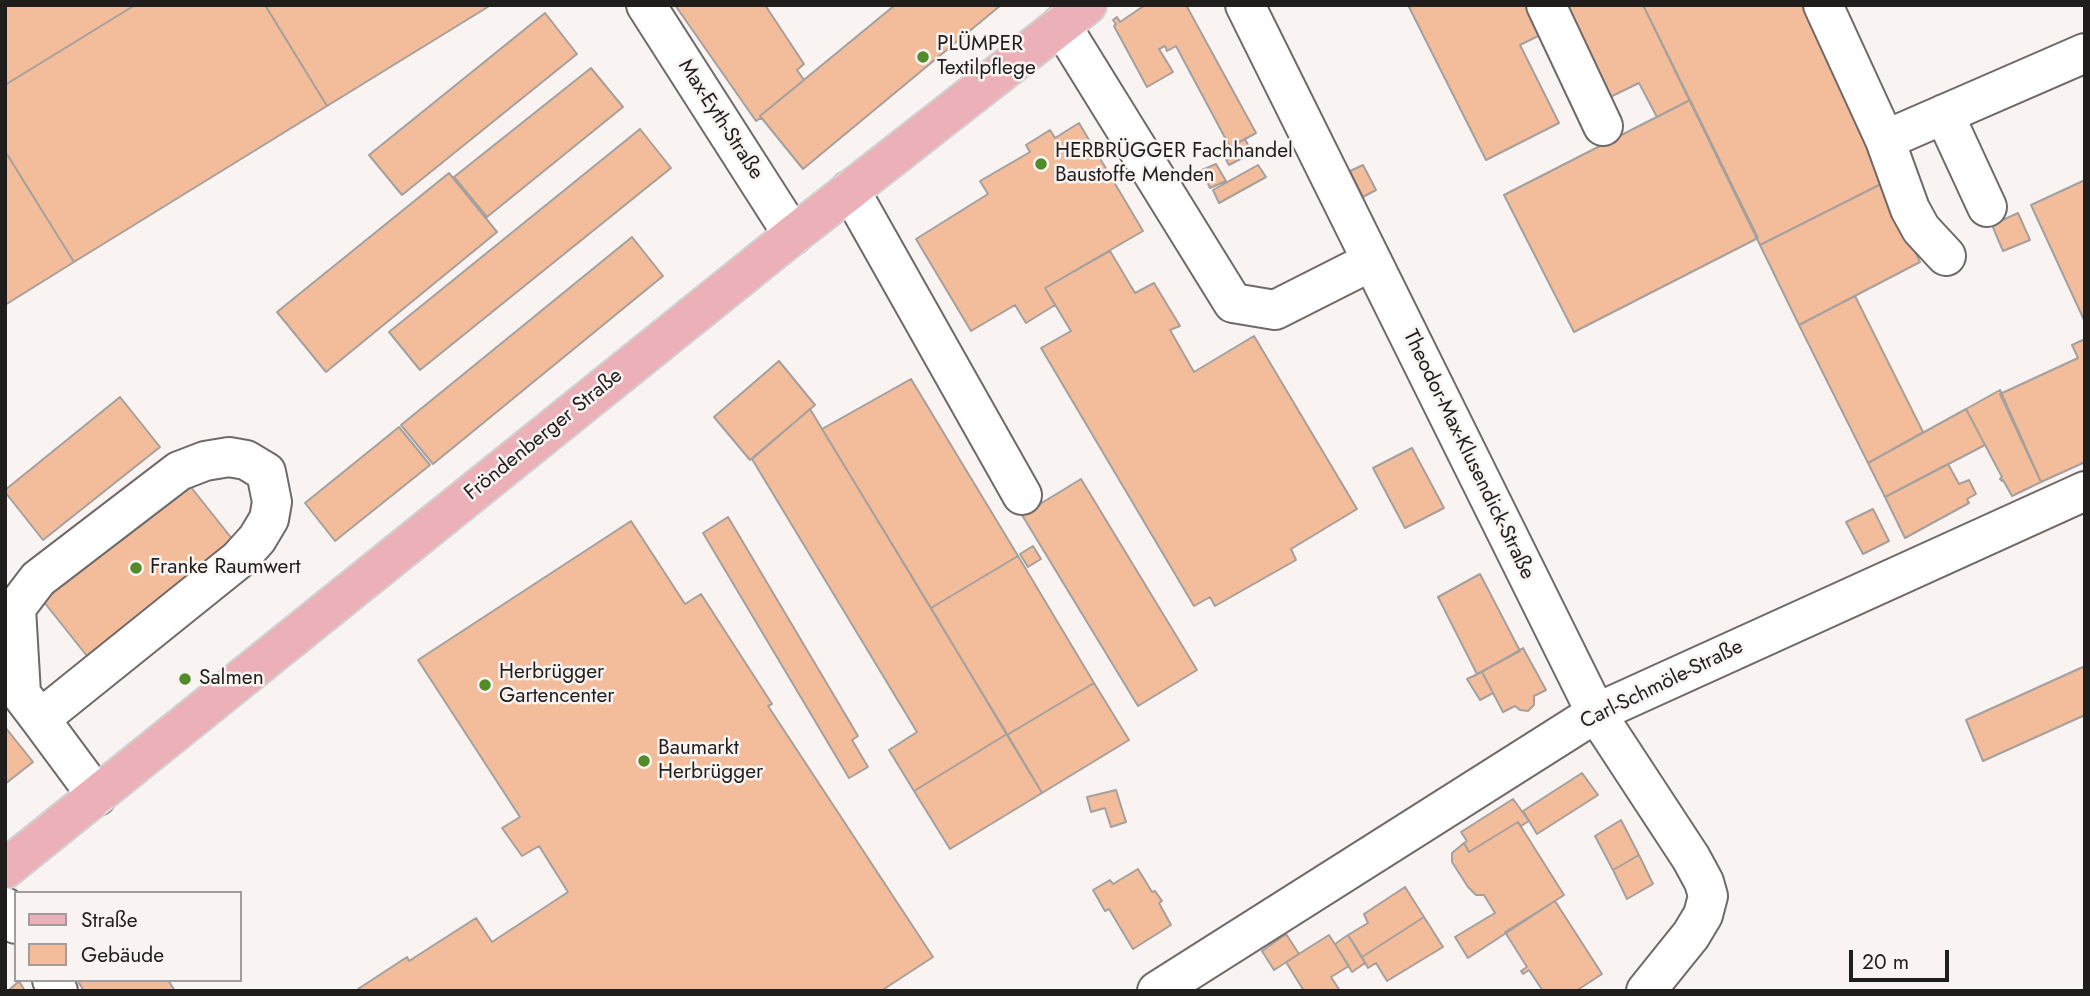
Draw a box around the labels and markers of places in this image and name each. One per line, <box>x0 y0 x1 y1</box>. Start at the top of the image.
place label: PLÜMPER Textilpflege <box>937 32 1036 82</box>
marker: PLÜMPER Textilpflege <box>915 49 931 65</box>
place label: HERBRÜGGER Fachhandel Baustoffe Menden <box>1055 139 1293 189</box>
marker: HERBRÜGGER Fachhandel Baustoffe Menden <box>1033 156 1049 172</box>
place label: Franke Raumwert <box>150 555 301 581</box>
marker: Franke Raumwert <box>128 560 144 576</box>
place label: Herbrügger Gartencenter <box>499 660 614 710</box>
place label: Salmen <box>199 666 264 692</box>
marker: Salmen <box>177 671 193 687</box>
marker: Herbrügger Gartencenter <box>477 677 493 693</box>
place label: Baumarkt Herbrügger <box>658 736 763 786</box>
marker: Baumarkt Herbrügger <box>636 753 652 769</box>

